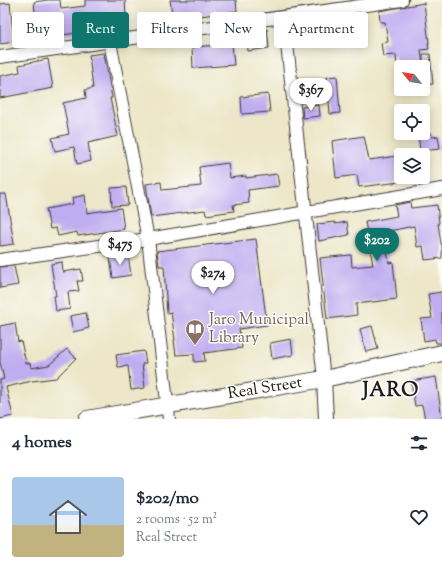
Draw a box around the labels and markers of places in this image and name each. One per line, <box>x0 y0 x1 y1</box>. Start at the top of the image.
pin: $367 <box>287 78 335 112</box>
pin: $202 <box>353 228 401 262</box>
pin: $475 <box>96 232 144 266</box>
pin: $274 <box>189 261 237 295</box>
place label: Jaro Municipal Library <box>208 309 310 350</box>
library icon: Jaro Municipal Library <box>184 318 206 346</box>

